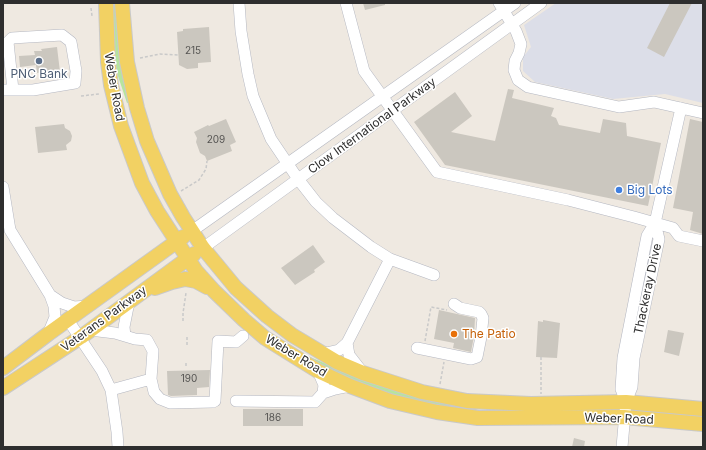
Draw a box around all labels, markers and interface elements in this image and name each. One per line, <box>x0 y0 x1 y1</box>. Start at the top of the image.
house number: 215 <box>185 45 201 57</box>
street label: Weber Road <box>101 52 127 122</box>
marker: PNC Bank <box>34 56 44 66</box>
place label: PNC Bank <box>10 67 68 81</box>
street label: Clow International Parkway <box>305 75 439 177</box>
house number: 209 <box>207 134 225 146</box>
place label: Big Lots <box>627 183 673 197</box>
marker: Big Lots <box>614 185 624 195</box>
street label: Thackeray Drive <box>631 242 665 336</box>
street label: Veterans Parkway <box>58 283 150 355</box>
place label: The Patio <box>462 327 516 341</box>
marker: The Patio <box>449 329 459 339</box>
street label: Weber Road <box>263 332 329 380</box>
house number: 190 <box>181 373 197 385</box>
street label: Weber Road <box>584 411 654 427</box>
house number: 186 <box>265 412 281 424</box>

